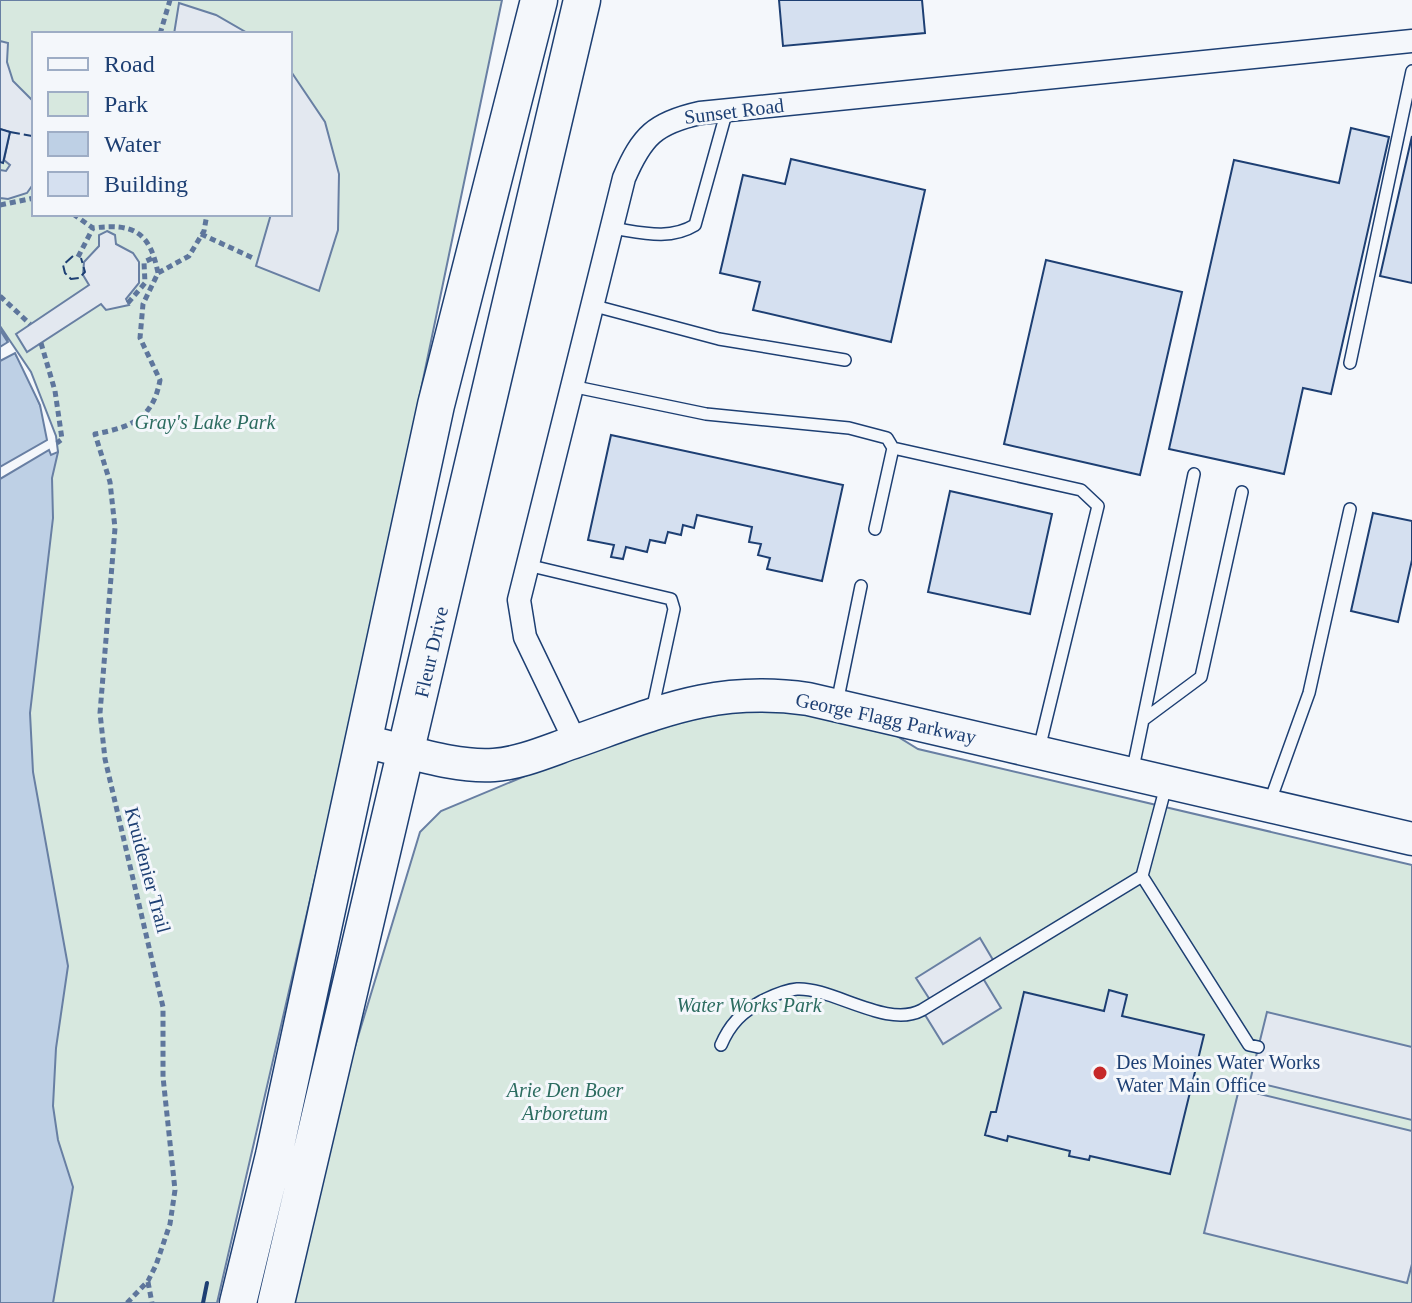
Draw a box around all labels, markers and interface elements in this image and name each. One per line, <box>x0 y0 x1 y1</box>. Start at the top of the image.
legend <box>32 32 292 216</box>
text: Road <box>104 51 155 77</box>
text: Park <box>104 91 148 117</box>
street label: Sunset Road <box>683 94 785 128</box>
text: Water <box>104 131 161 157</box>
text: Building <box>104 171 188 197</box>
park label: Gray's Lake Park <box>135 411 277 434</box>
street label: Fleur Drive <box>410 604 452 700</box>
street label: George Flagg Parkway <box>793 688 978 749</box>
street label: Kruidenier Trail <box>121 805 175 936</box>
park label: Water Works Park <box>676 994 823 1016</box>
place label: Des Moines Water Works Water Main Office <box>1116 1051 1321 1096</box>
marker: Des Moines Water Works Water Main Office <box>1091 1064 1109 1082</box>
park label: Arie Den Boer Arboretum <box>505 1079 624 1124</box>

